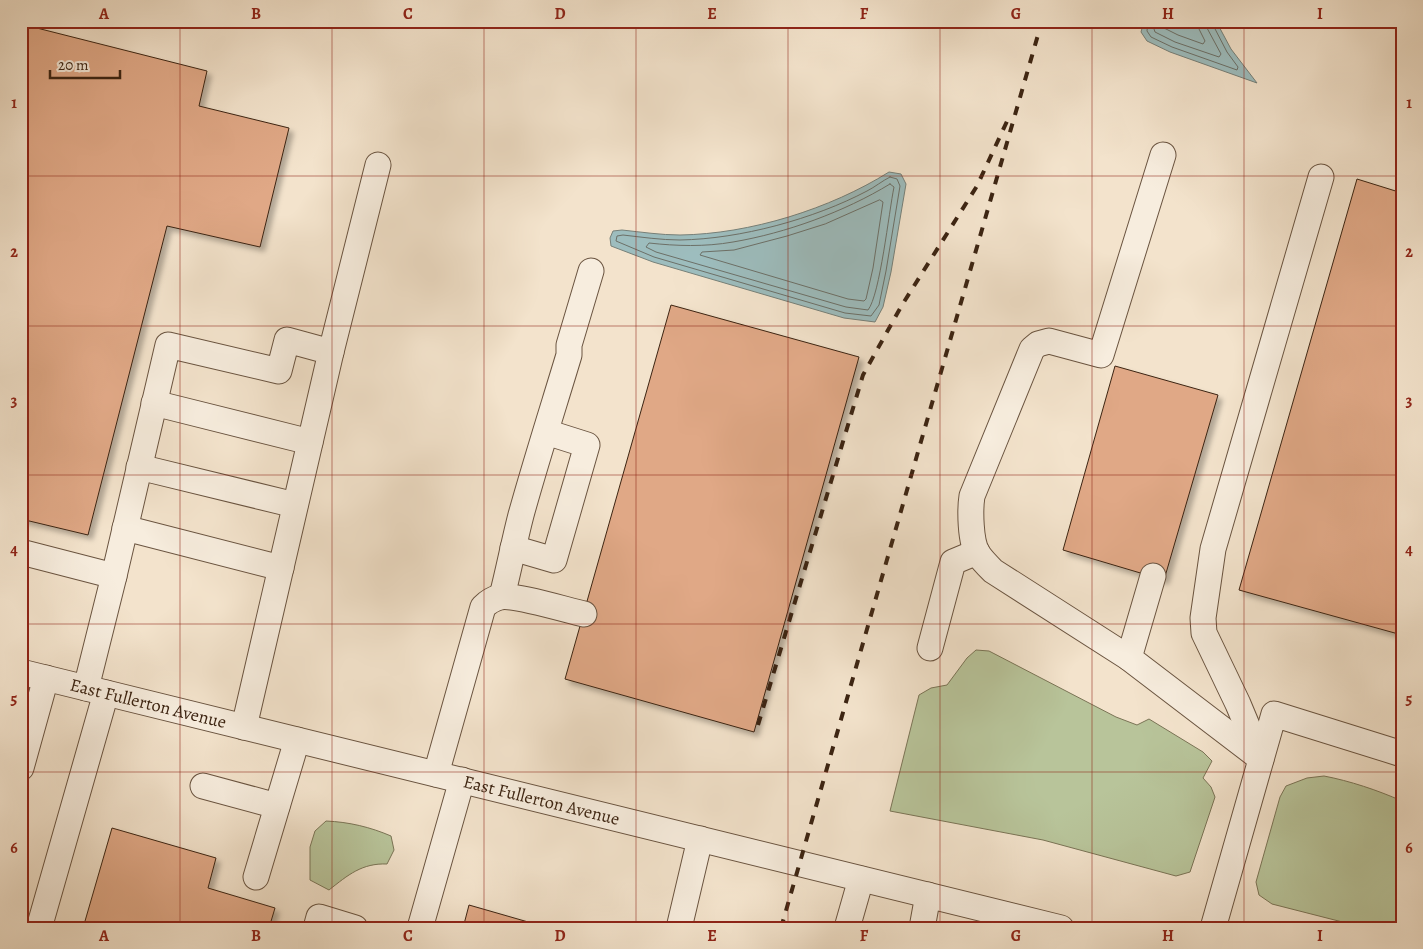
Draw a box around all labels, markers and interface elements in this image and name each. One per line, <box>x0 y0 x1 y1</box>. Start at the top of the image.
text: A <box>98 3 110 25</box>
text: B <box>251 3 261 25</box>
text: C <box>403 3 413 25</box>
text: D <box>554 3 566 25</box>
text: E <box>707 3 717 25</box>
text: F <box>860 3 869 25</box>
text: G <box>1011 3 1021 25</box>
text: H <box>1162 3 1174 25</box>
text: I <box>1317 3 1323 25</box>
scale bar <box>50 48 120 80</box>
text: 20 m <box>58 55 89 75</box>
text: 1 <box>11 92 17 114</box>
text: 1 <box>1406 92 1412 114</box>
text: 2 <box>10 241 18 263</box>
text: 2 <box>1405 241 1413 263</box>
text: 3 <box>11 390 18 412</box>
text: 3 <box>1406 390 1413 412</box>
text: 4 <box>10 539 18 561</box>
text: 4 <box>1405 539 1413 561</box>
street label: East Fullerton Avenue <box>68 673 229 734</box>
text: 5 <box>11 688 18 710</box>
text: 5 <box>1406 688 1413 710</box>
street label: East Fullerton Avenue <box>461 769 622 831</box>
text: 6 <box>10 837 18 859</box>
text: 6 <box>1405 837 1413 859</box>
text: A <box>98 925 110 947</box>
text: B <box>251 925 261 947</box>
text: C <box>403 925 413 947</box>
text: D <box>554 925 566 947</box>
text: E <box>707 925 717 947</box>
text: F <box>860 925 869 947</box>
text: G <box>1011 925 1021 947</box>
text: H <box>1162 925 1174 947</box>
text: I <box>1317 925 1323 947</box>

